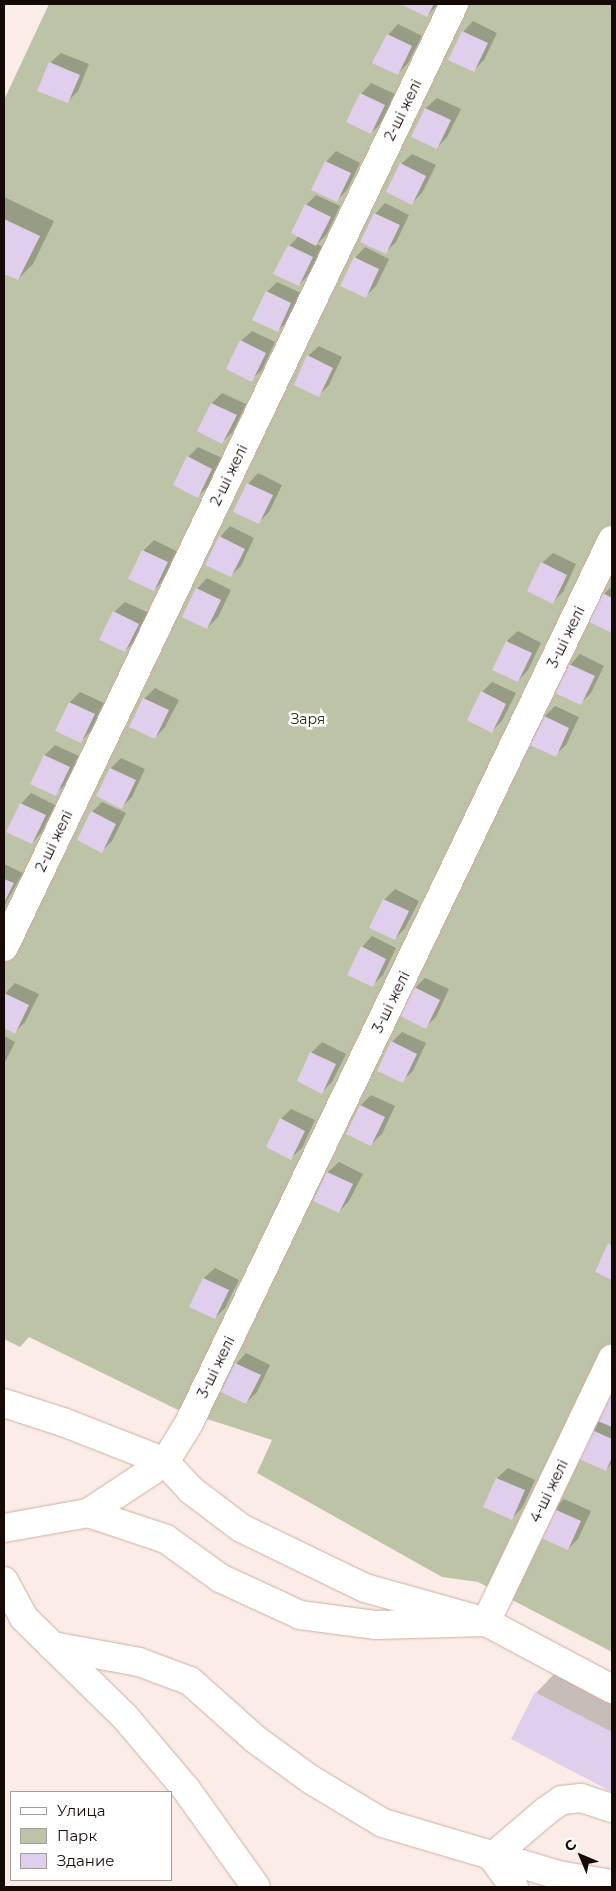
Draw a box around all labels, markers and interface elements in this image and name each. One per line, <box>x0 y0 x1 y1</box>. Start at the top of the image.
street label: 2-ші желі <box>381 77 425 143</box>
street label: 2-ші желі <box>207 442 251 508</box>
street label: 3-ші желі <box>544 604 588 670</box>
park label: Заря <box>291 711 325 727</box>
street label: 2-ші желі <box>32 808 76 874</box>
street label: 3-ші желі <box>369 969 413 1035</box>
street label: 3-ші желі <box>194 1334 238 1400</box>
street label: 4-ші желі <box>527 1457 571 1525</box>
legend <box>10 1791 172 1881</box>
text: Улица <box>57 1801 105 1820</box>
text: Парк <box>57 1826 97 1845</box>
north arrow <box>556 1831 606 1881</box>
text: С <box>560 1835 580 1855</box>
text: Здание <box>57 1851 115 1870</box>

